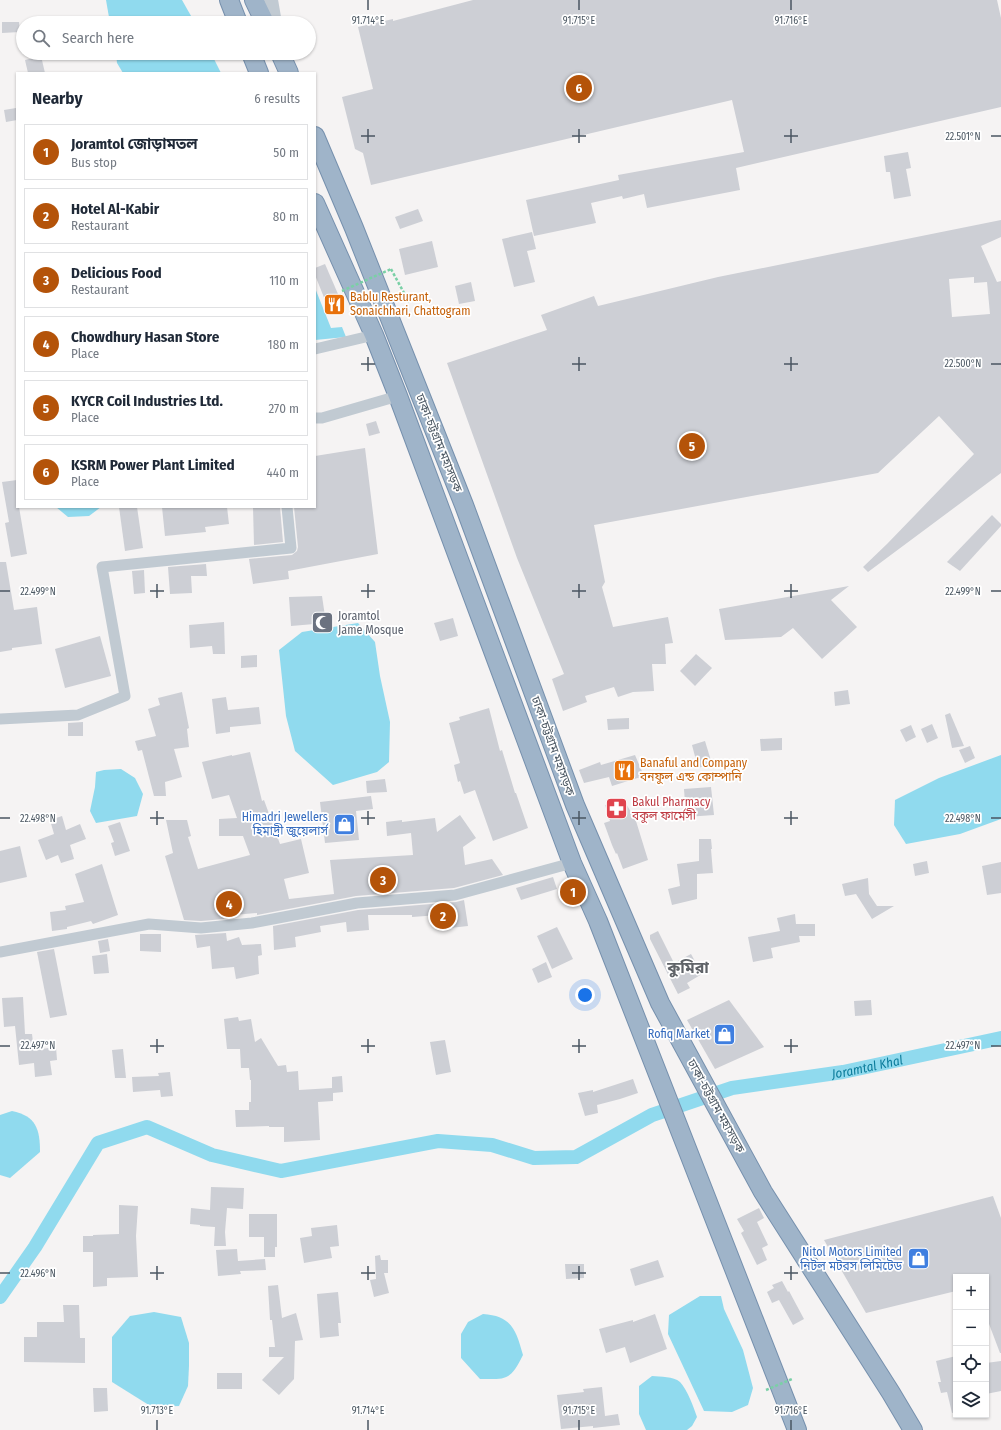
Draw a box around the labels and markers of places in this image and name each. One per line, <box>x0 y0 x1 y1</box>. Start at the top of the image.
pin: 6 <box>566 73 592 103</box>
place label: Bablu Resturant, Sonaichhari, Chattogram <box>350 290 470 318</box>
restaurant icon: Bablu Resturant, Sonaichhari, Chattogram <box>321 291 347 317</box>
pin: 5 <box>679 431 705 461</box>
place label: Joramtol Jame Mosque <box>338 609 404 637</box>
mosque icon: Joramtol Jame Mosque <box>309 610 335 636</box>
place label: Banaful and Company বনফুল এন্ড কোম্পানি <box>639 756 748 785</box>
restaurant icon: Banaful and Company বনফুল এন্ড কোম্পানি <box>611 757 637 783</box>
place label: Bakul Pharmacy বকুল ফার্মেসী <box>631 795 711 824</box>
pharmacy icon: Bakul Pharmacy বকুল ফার্মেসী <box>604 796 630 822</box>
place label: Himadri Jewellers হিমাদ্রী জুয়েলার্স <box>242 810 329 838</box>
shop icon: Himadri Jewellers হিমাদ্রী জুয়েলার্স <box>331 811 357 837</box>
pin: 3 <box>370 865 396 895</box>
pin: 1 <box>560 877 586 907</box>
pin: 4 <box>216 889 242 919</box>
pin: 2 <box>430 901 456 931</box>
shop icon: Rofiq Market <box>712 1021 738 1047</box>
place label: Rofiq Market <box>648 1027 710 1041</box>
place label: Nitol Motors Limited নিটল মটরস লিমিটেড <box>799 1245 902 1273</box>
shop icon: Nitol Motors Limited নিটল মটরস লিমিটেড <box>905 1246 931 1272</box>

